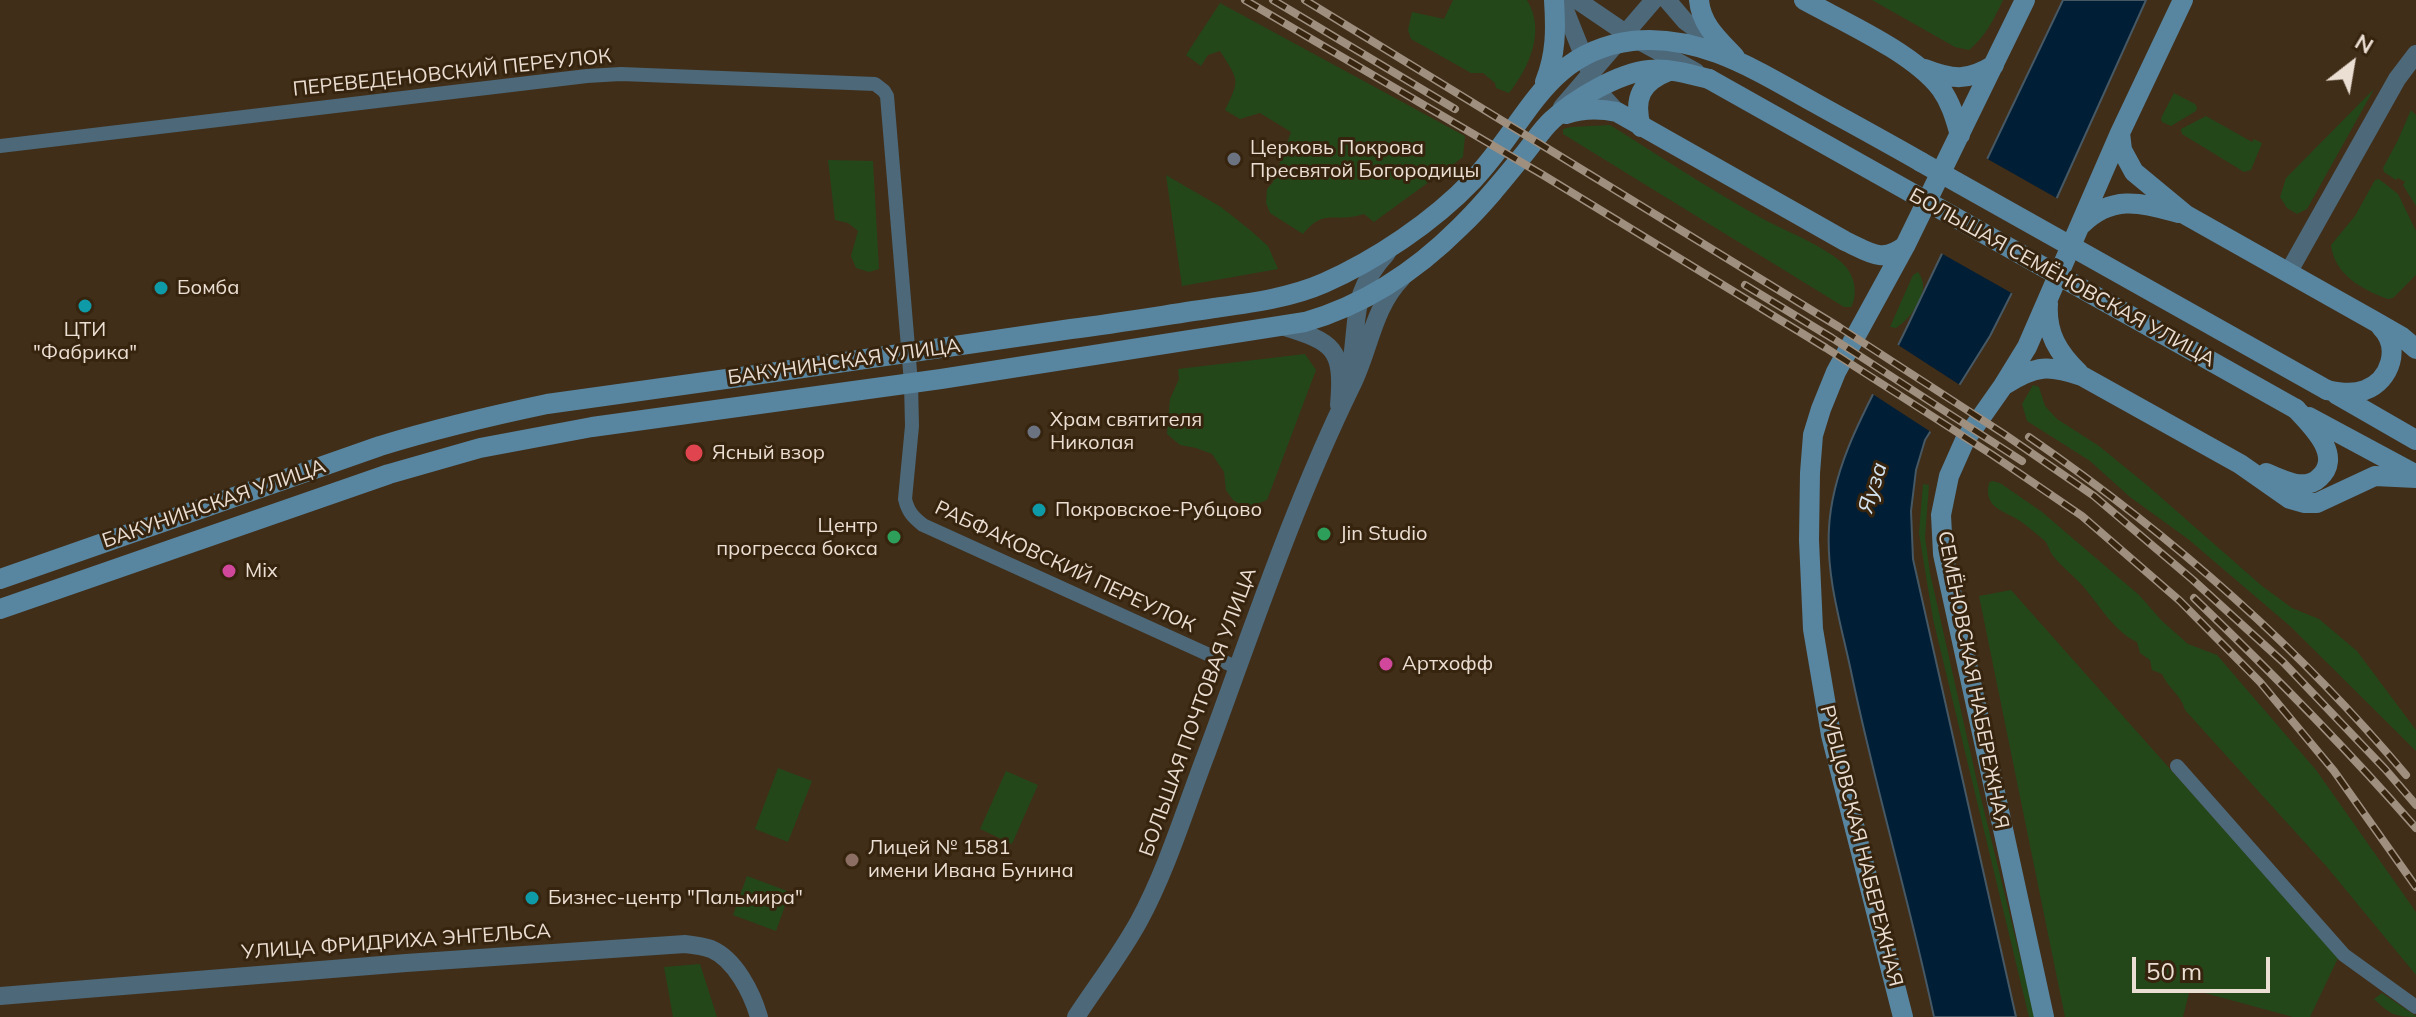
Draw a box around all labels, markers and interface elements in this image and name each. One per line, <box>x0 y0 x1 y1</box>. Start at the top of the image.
north arrow <box>2312 24 2392 104</box>
text: N <box>2350 27 2379 60</box>
street label: ПЕРЕВЕДЕНОВСКИЙ ПЕРЕУЛОК <box>292 44 612 102</box>
place label: Церковь Покрова Пресвятой Богородицы <box>1250 136 1479 183</box>
marker: Церковь Покрова Пресвятой Богородицы <box>1225 150 1243 168</box>
street label: БОЛЬШАЯ СЕМЁНОВСКАЯ УЛИЦА <box>1905 184 2219 372</box>
place label: Бомба <box>177 276 239 300</box>
marker: Бомба <box>152 279 170 297</box>
marker: ЦТИ "Фабрика" <box>76 297 94 315</box>
place label: ЦТИ "Фабрика" <box>33 318 137 365</box>
street label: БАКУНИНСКАЯ УЛИЦА <box>726 334 962 390</box>
place label: Храм святителя Николая <box>1050 408 1202 455</box>
marker: Храм святителя Николая <box>1025 423 1043 441</box>
place label: Ясный взор <box>712 441 825 465</box>
marker: Ясный взор <box>683 442 705 464</box>
street label: БАКУНИНСКАЯ УЛИЦА <box>99 454 329 554</box>
water label: Яуза <box>1853 459 1893 517</box>
street label: РАБФАКОВСКИЙ ПЕРЕУЛОК <box>931 496 1199 638</box>
place label: Покровское-Рубцово <box>1055 498 1262 522</box>
marker: Покровское-Рубцово <box>1030 501 1048 519</box>
place label: Центр прогресса бокса <box>716 514 878 561</box>
place label: Jin Studio <box>1340 522 1427 546</box>
marker: Jin Studio <box>1315 525 1333 543</box>
marker: Центр прогресса бокса <box>885 528 903 546</box>
street label: СЕМЁНОВСКАЯ НАБЕРЕЖНАЯ <box>1932 529 2014 831</box>
place label: Mix <box>245 559 278 583</box>
marker: Mix <box>220 562 238 580</box>
street label: БОЛЬШАЯ ПОЧТОВАЯ УЛИЦА <box>1134 564 1262 860</box>
place label: Артхофф <box>1402 652 1493 676</box>
marker: Артхофф <box>1377 655 1395 673</box>
street label: РУБЦОВСКАЯ НАБЕРЕЖНАЯ <box>1814 703 1908 989</box>
place label: Лицей № 1581 имени Ивана Бунина <box>868 836 1074 883</box>
marker: Лицей № 1581 имени Ивана Бунина <box>843 851 861 869</box>
place label: Бизнес-центр "Пальмира" <box>548 886 803 910</box>
marker: Бизнес-центр "Пальмира" <box>523 889 541 907</box>
street label: УЛИЦА ФРИДРИХА ЭНГЕЛЬСА <box>240 919 552 965</box>
scale bar <box>2136 941 2274 991</box>
text: 50 m <box>2146 956 2202 986</box>

